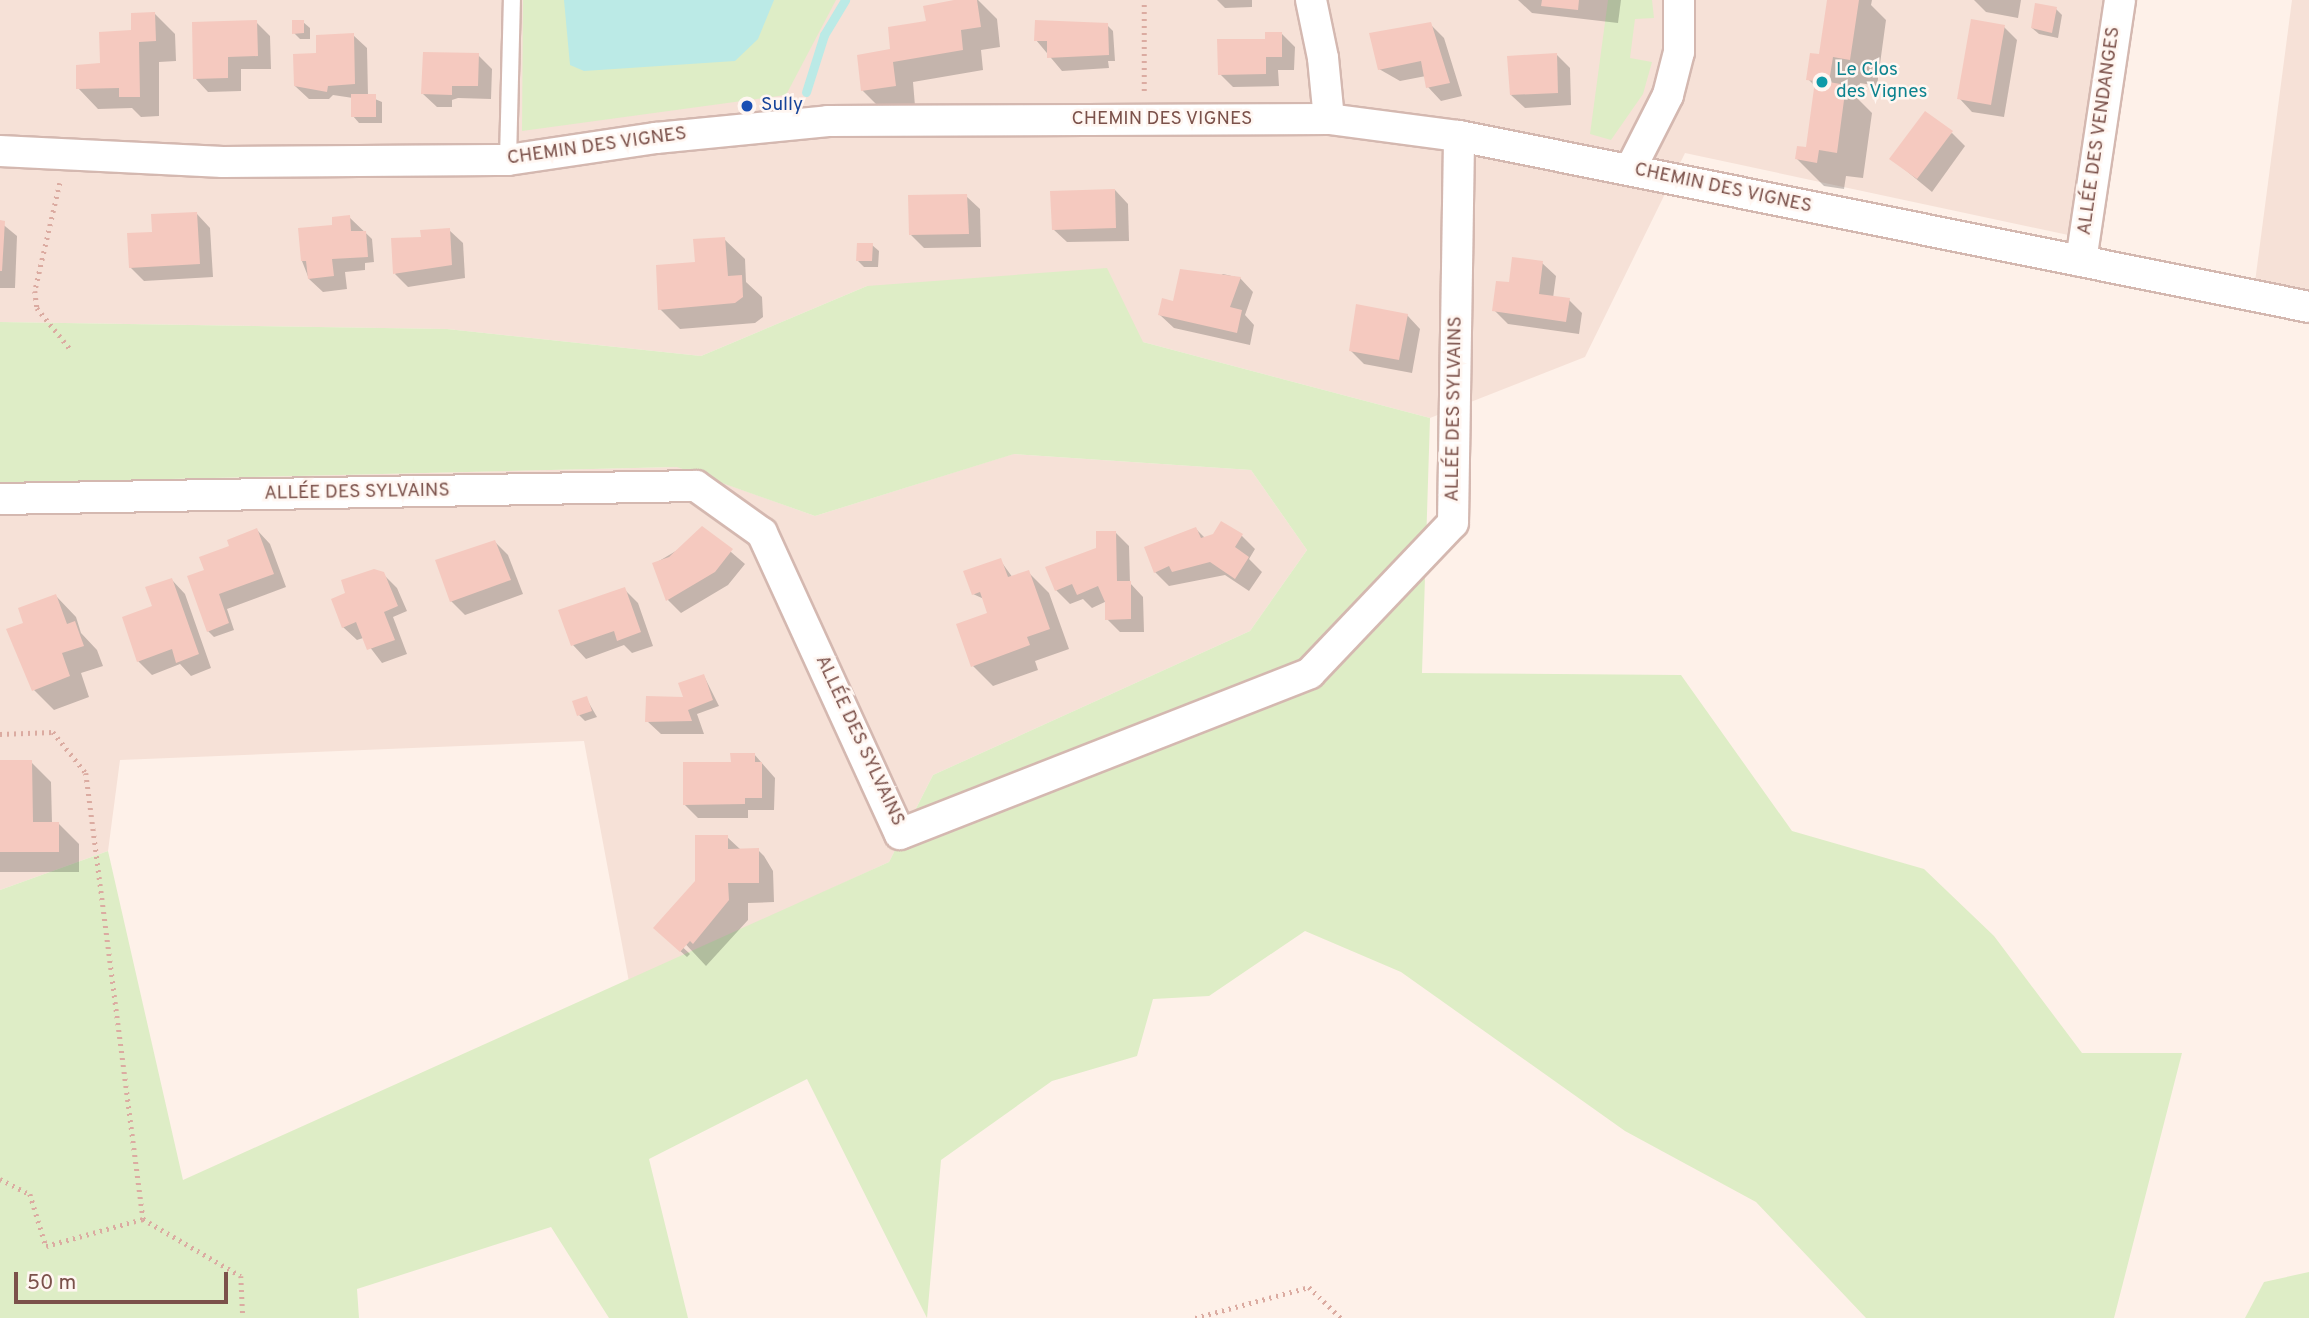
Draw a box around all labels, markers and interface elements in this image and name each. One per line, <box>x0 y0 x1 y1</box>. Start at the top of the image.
street label: ALLÉE DES VENDANGES <box>2074 25 2126 237</box>
place label: Le Clos des Vignes <box>1836 60 1928 104</box>
marker: Le Clos des Vignes <box>1814 74 1830 90</box>
place label: Sully <box>761 95 803 117</box>
marker: Sully <box>739 98 755 114</box>
street label: CHEMIN DES VIGNES <box>1071 109 1253 131</box>
street label: CHEMIN DES VIGNES <box>505 123 689 171</box>
street label: CHEMIN DES VIGNES <box>1632 159 1814 219</box>
street label: ALLÉE DES SYLVAINS <box>1442 316 1468 502</box>
street label: ALLÉE DES SYLVAINS <box>264 480 450 506</box>
street label: ALLÉE DES SYLVAINS <box>809 652 909 830</box>
scale bar <box>18 1258 231 1302</box>
text: 50 m <box>27 1270 76 1297</box>

